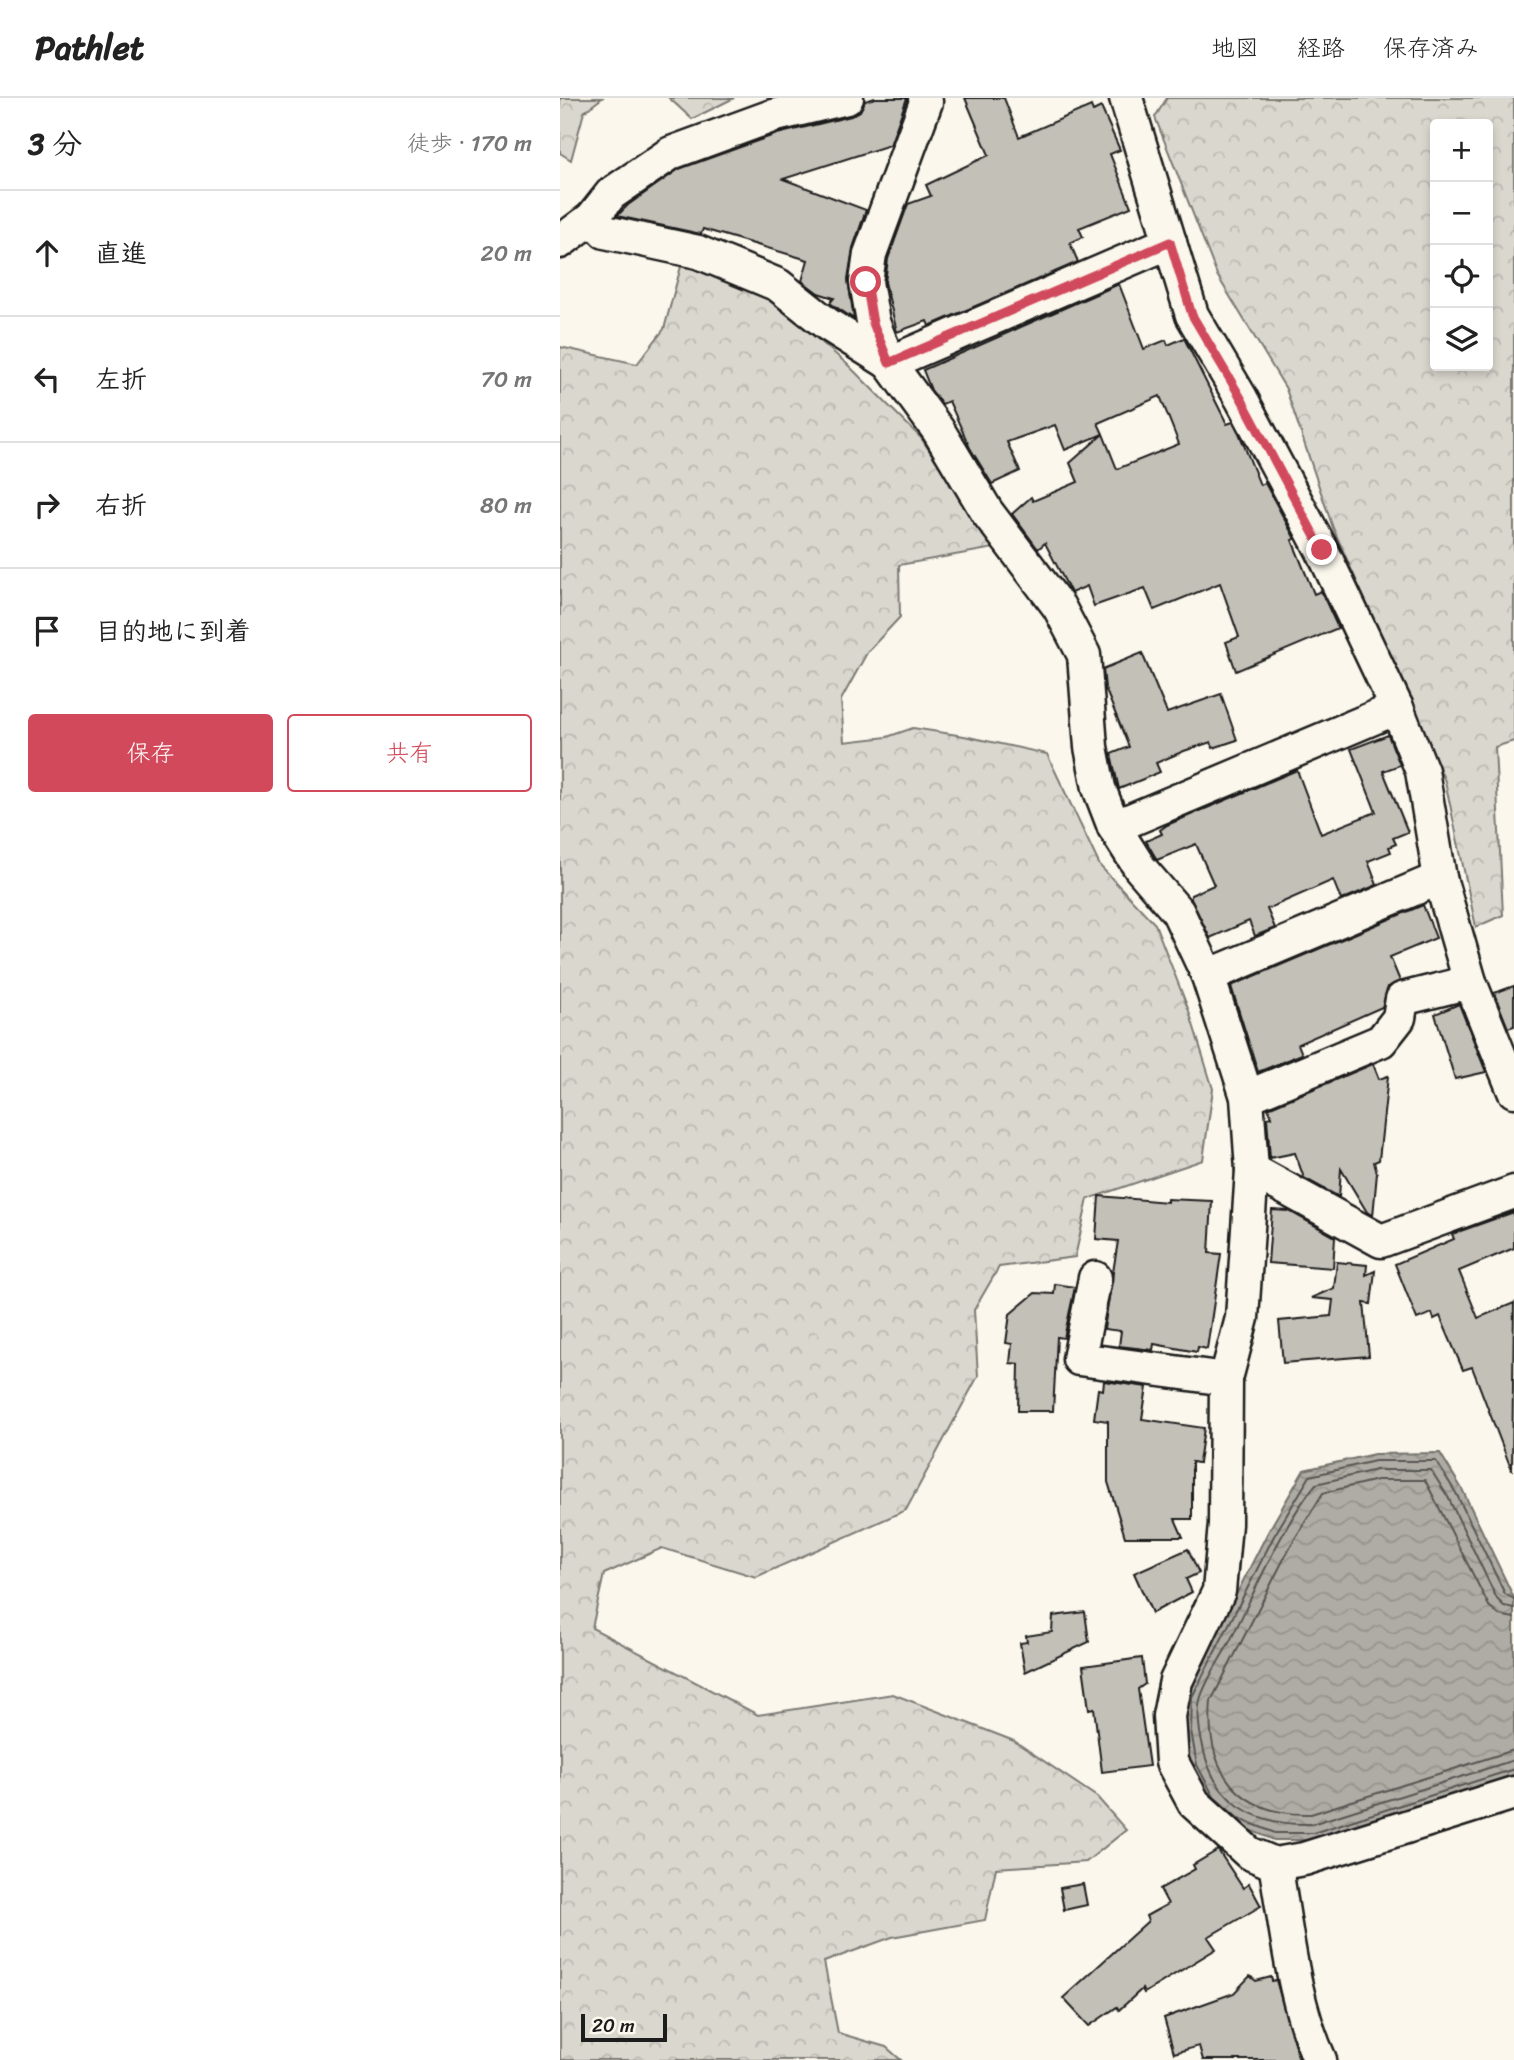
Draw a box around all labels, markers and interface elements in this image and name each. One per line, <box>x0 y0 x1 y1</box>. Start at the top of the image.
text: Pathlet <box>35 19 144 77</box>
text: 地図 <box>1211 27 1259 69</box>
text: 経路 <box>1297 27 1345 69</box>
text: 保存済み <box>1383 27 1479 69</box>
text: 3 分 <box>28 117 82 171</box>
map controls <box>1430 119 1493 371</box>
button: + <box>1430 119 1493 182</box>
text: 徒歩 · 170 m <box>407 123 532 164</box>
button: − <box>1430 182 1493 245</box>
text: 直進 <box>95 230 147 276</box>
text: 20 m <box>481 233 532 274</box>
icon: ahead <box>28 234 66 272</box>
button: locate <box>1430 245 1493 308</box>
route start <box>850 266 881 297</box>
button: layers <box>1430 308 1493 371</box>
text: 左折 <box>95 356 147 402</box>
text: 70 m <box>481 359 532 400</box>
icon: left <box>28 360 66 398</box>
text: 右折 <box>95 482 147 528</box>
text: 80 m <box>480 485 532 526</box>
icon: right <box>28 486 66 524</box>
route end <box>1306 534 1337 565</box>
text: 目的地に到着 <box>95 608 251 654</box>
icon: arrive <box>28 612 66 650</box>
button: 保存 <box>28 714 273 792</box>
button: 共有 <box>287 714 532 792</box>
text: 20 m <box>592 2009 635 2042</box>
scale bar <box>581 2011 667 2043</box>

